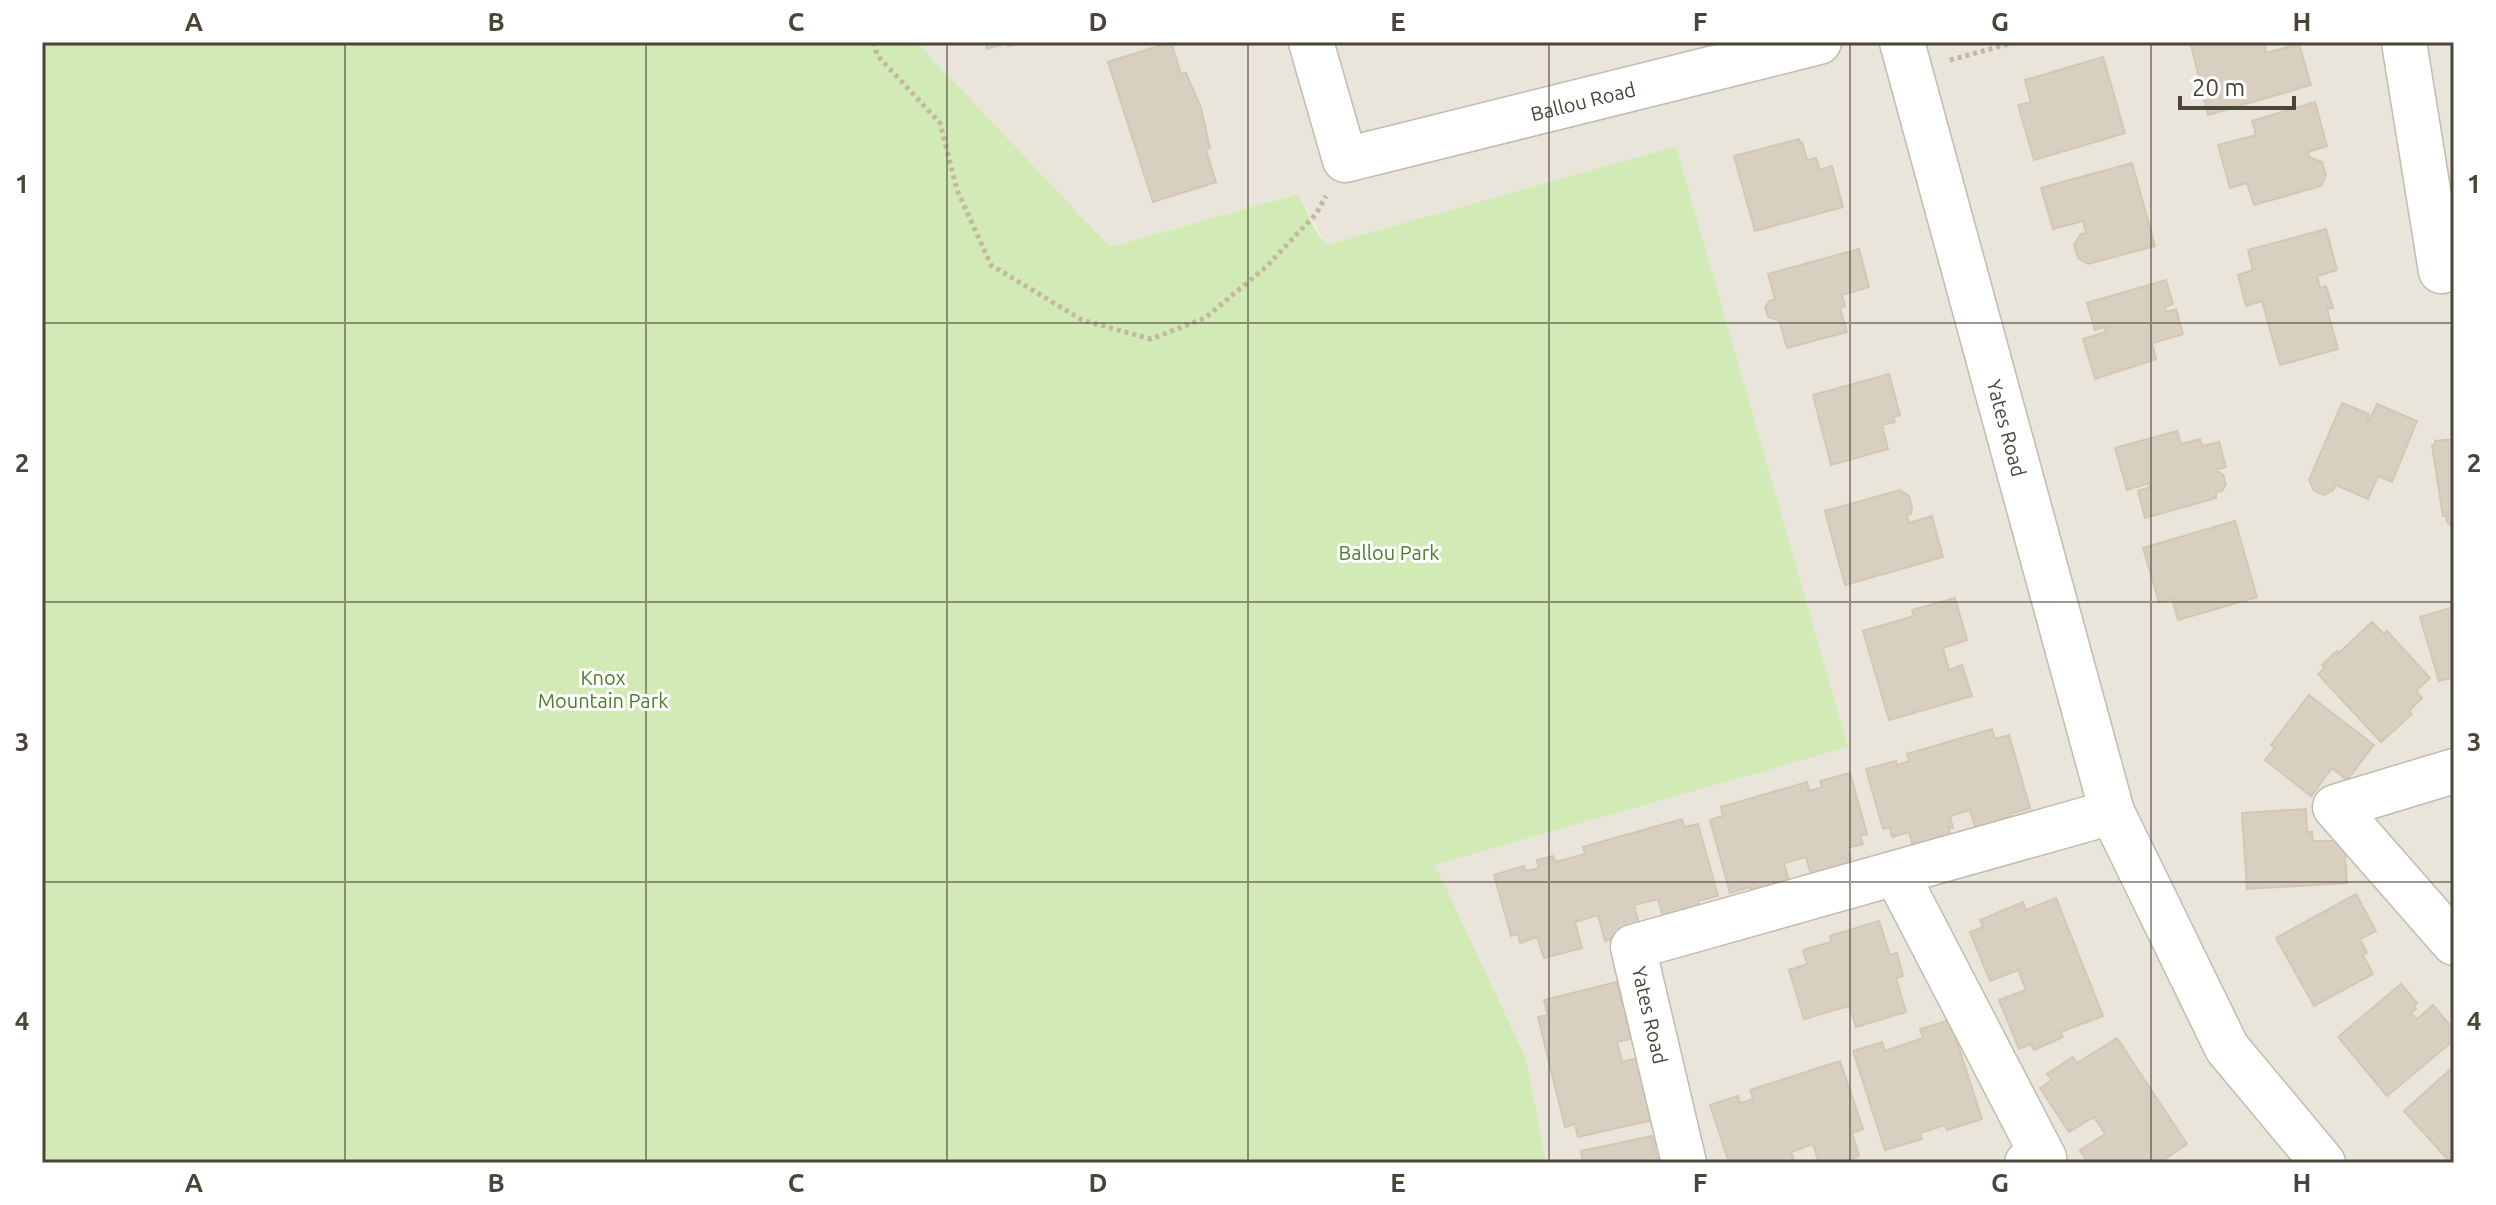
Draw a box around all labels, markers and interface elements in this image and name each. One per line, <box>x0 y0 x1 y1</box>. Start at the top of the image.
text: A <box>185 7 204 36</box>
text: B <box>487 7 505 36</box>
text: C <box>788 7 805 36</box>
text: D <box>1089 7 1107 36</box>
text: E <box>1390 7 1406 36</box>
text: F <box>1693 7 1707 36</box>
text: G <box>1991 7 2009 36</box>
text: H <box>2293 7 2311 36</box>
scale bar <box>2180 60 2294 110</box>
text: 20 m <box>2192 74 2245 101</box>
street label: Ballou Road <box>1528 77 1638 125</box>
text: 1 <box>15 169 29 198</box>
text: 1 <box>2467 169 2481 198</box>
street label: Yates Road <box>1983 377 2031 479</box>
text: 2 <box>15 448 29 477</box>
text: 2 <box>2467 448 2481 477</box>
park label: Ballou Park <box>1339 541 1439 564</box>
park label: Knox Mountain Park <box>538 666 668 712</box>
text: 3 <box>15 727 29 756</box>
text: 3 <box>2467 727 2481 756</box>
street label: Yates Road <box>1628 964 1672 1066</box>
text: 4 <box>15 1006 29 1035</box>
text: 4 <box>2467 1006 2481 1035</box>
text: A <box>185 1168 204 1197</box>
text: B <box>487 1168 505 1197</box>
text: C <box>788 1168 805 1197</box>
text: D <box>1089 1168 1107 1197</box>
text: E <box>1390 1168 1406 1197</box>
text: F <box>1693 1168 1707 1197</box>
text: G <box>1991 1168 2009 1197</box>
text: H <box>2293 1168 2311 1197</box>

